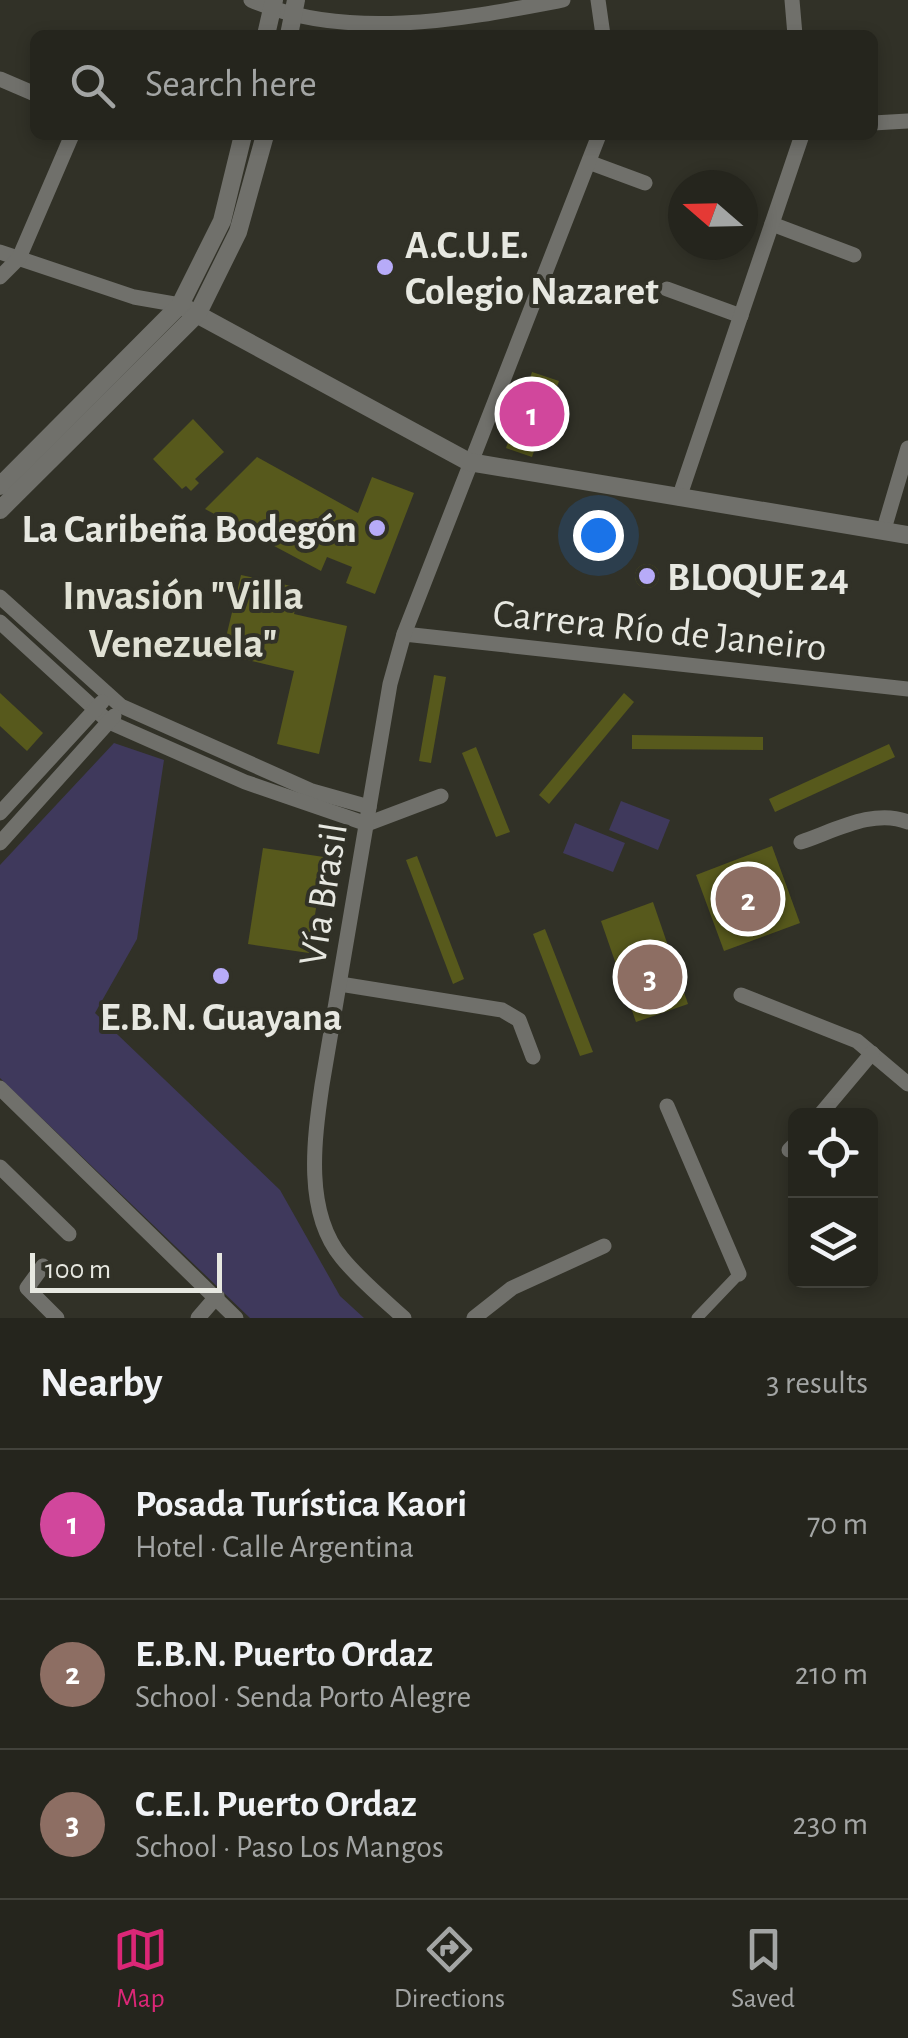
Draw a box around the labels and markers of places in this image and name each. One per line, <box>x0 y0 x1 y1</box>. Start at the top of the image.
place label: A.C.U.E. Colegio Nazaret <box>405 226 659 312</box>
marker: A.C.U.E. Colegio Nazaret <box>374 256 396 278</box>
pin: 1 <box>500 376 564 452</box>
place label: La Caribeña Bodegón <box>21 510 357 550</box>
marker: La Caribeña Bodegón <box>366 517 388 539</box>
place label: BLOQUE 24 <box>667 558 849 598</box>
marker: BLOQUE 24 <box>636 565 658 587</box>
pin: 2 <box>716 862 780 936</box>
pin: 3 <box>618 940 682 1014</box>
marker: E.B.N. Guayana <box>210 965 232 987</box>
place label: E.B.N. Guayana <box>100 998 342 1038</box>

